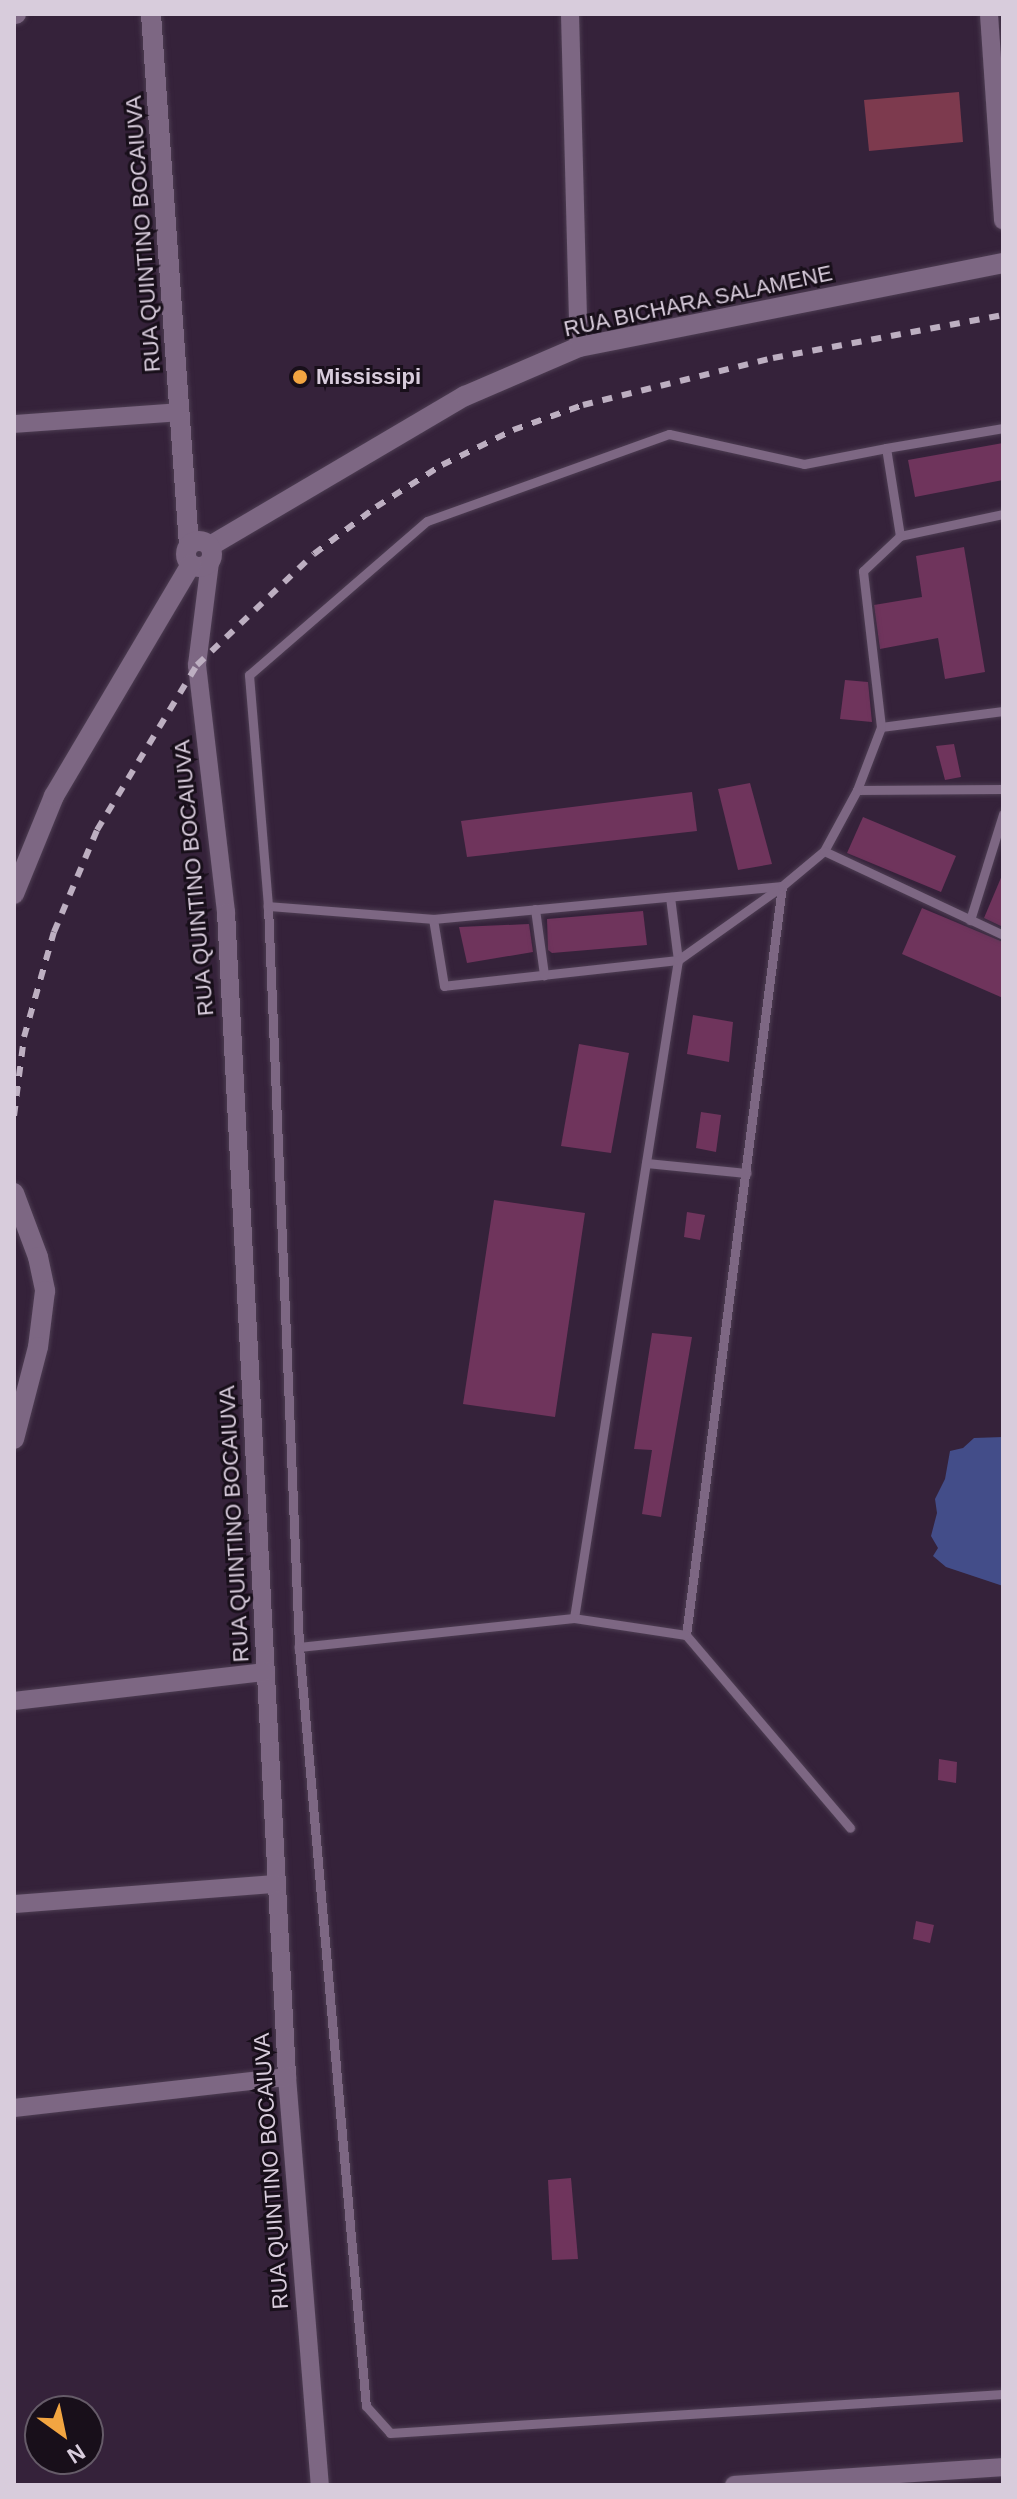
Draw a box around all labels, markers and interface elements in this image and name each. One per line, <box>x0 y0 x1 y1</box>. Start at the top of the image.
street label: RUA QUINTINO BOCAIUVA <box>120 94 166 374</box>
street label: RUA BICHARA SALAMENE <box>560 259 836 343</box>
place label: Mississipi <box>316 364 421 390</box>
marker: Mississipi <box>291 368 309 386</box>
street label: RUA QUINTINO BOCAIUVA <box>169 738 219 1018</box>
street label: RUA QUINTINO BOCAIUVA <box>214 1384 254 1664</box>
street label: RUA QUINTINO BOCAIUVA <box>248 2031 294 2311</box>
north arrow <box>24 2395 104 2475</box>
text: N <box>63 2439 90 2469</box>

